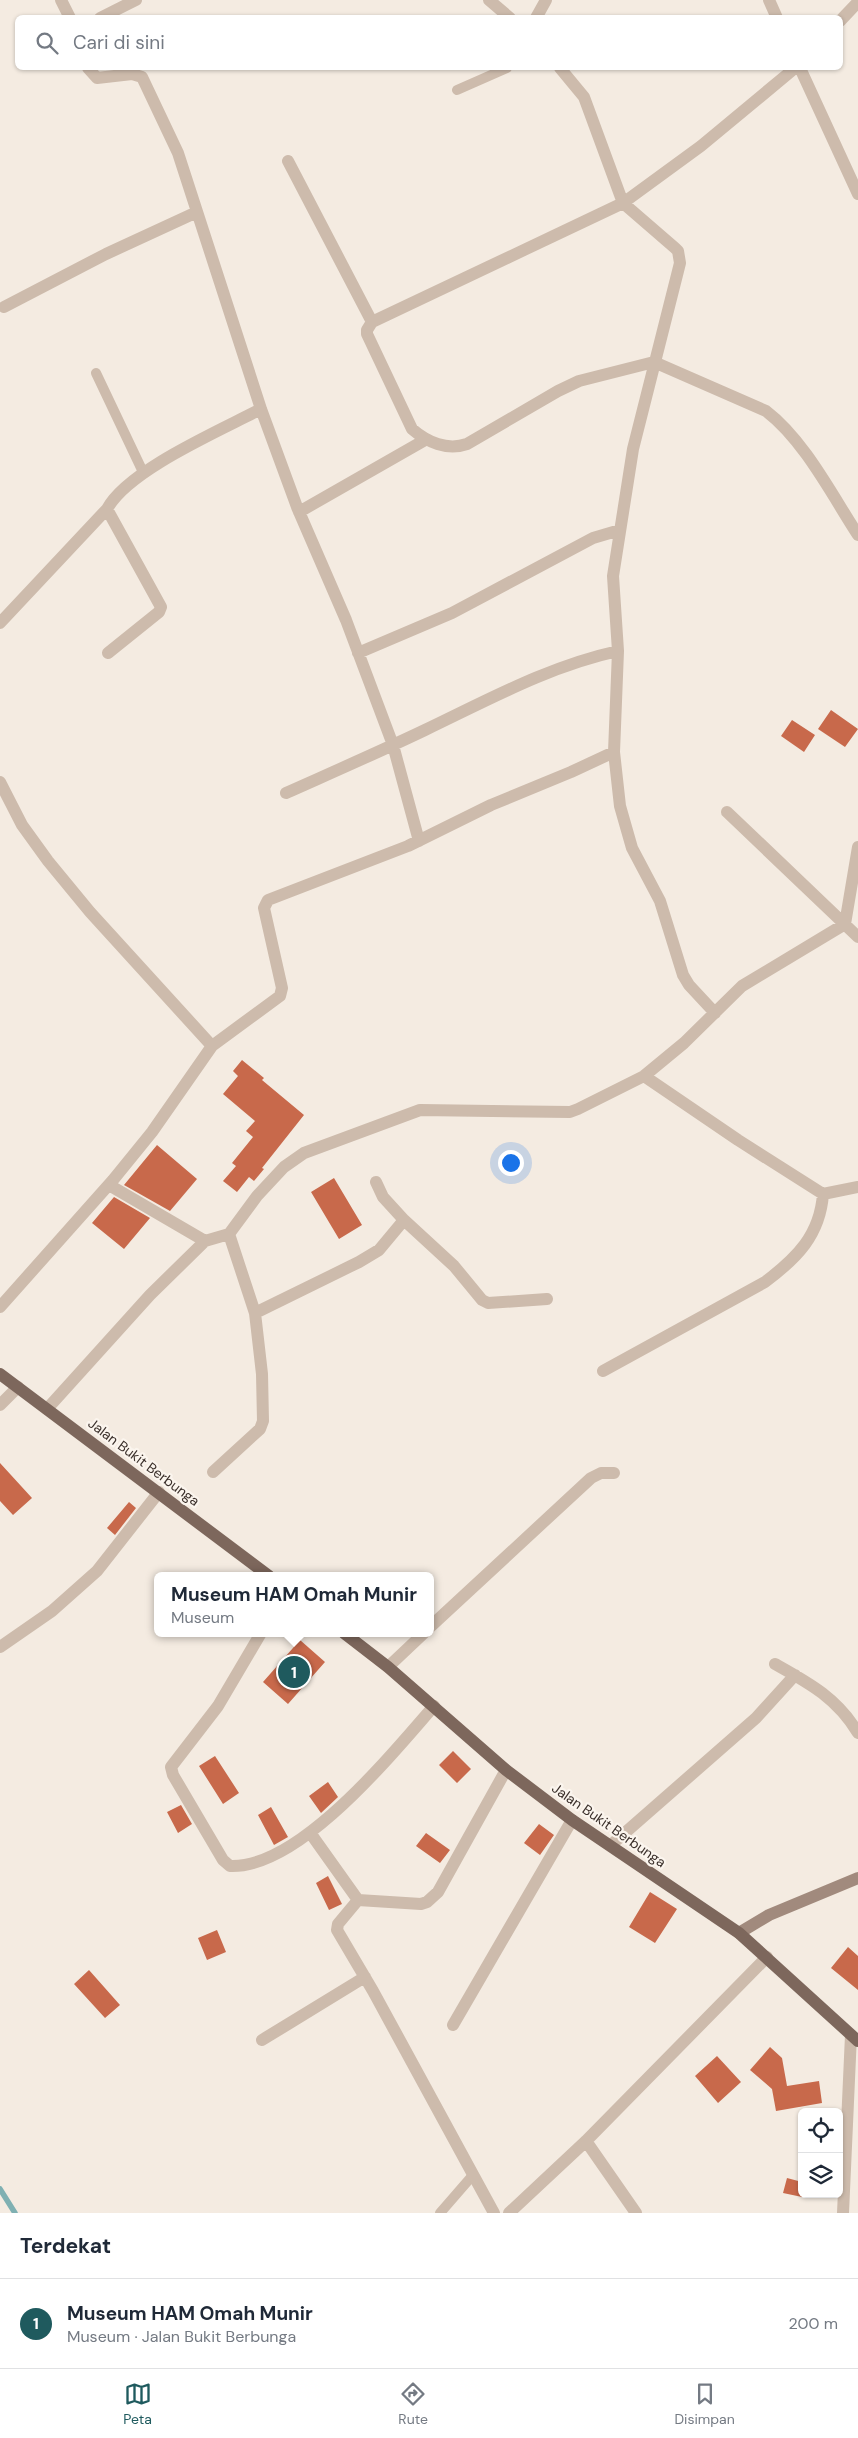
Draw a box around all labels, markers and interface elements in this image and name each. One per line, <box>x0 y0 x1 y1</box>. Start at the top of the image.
search box <box>15 15 843 70</box>
icon: search <box>33 29 61 57</box>
text: Cari di sini <box>73 30 165 55</box>
your location <box>498 1150 524 1176</box>
street label: Jalan Bukit Berbunga <box>85 1414 203 1510</box>
popup <box>154 1572 434 1637</box>
text: Museum HAM Omah Munir <box>171 1582 417 1607</box>
text: Museum <box>171 1607 234 1628</box>
pin: 1 <box>278 1653 310 1691</box>
street label: Jalan Bukit Berbunga <box>549 1779 669 1871</box>
map controls <box>798 2108 843 2198</box>
button: locate <box>798 2108 843 2153</box>
button: layers <box>798 2153 843 2198</box>
text: Terdekat <box>20 2232 111 2260</box>
text: Museum HAM Omah Munir <box>67 2301 313 2326</box>
text: 1 <box>33 2313 39 2334</box>
text: 200 m <box>789 2313 838 2334</box>
text: Museum · Jalan Bukit Berbunga <box>67 2326 296 2347</box>
tab: Peta <box>123 2380 152 2428</box>
tab: Rute <box>398 2380 428 2428</box>
tab: Disimpan <box>674 2380 735 2428</box>

